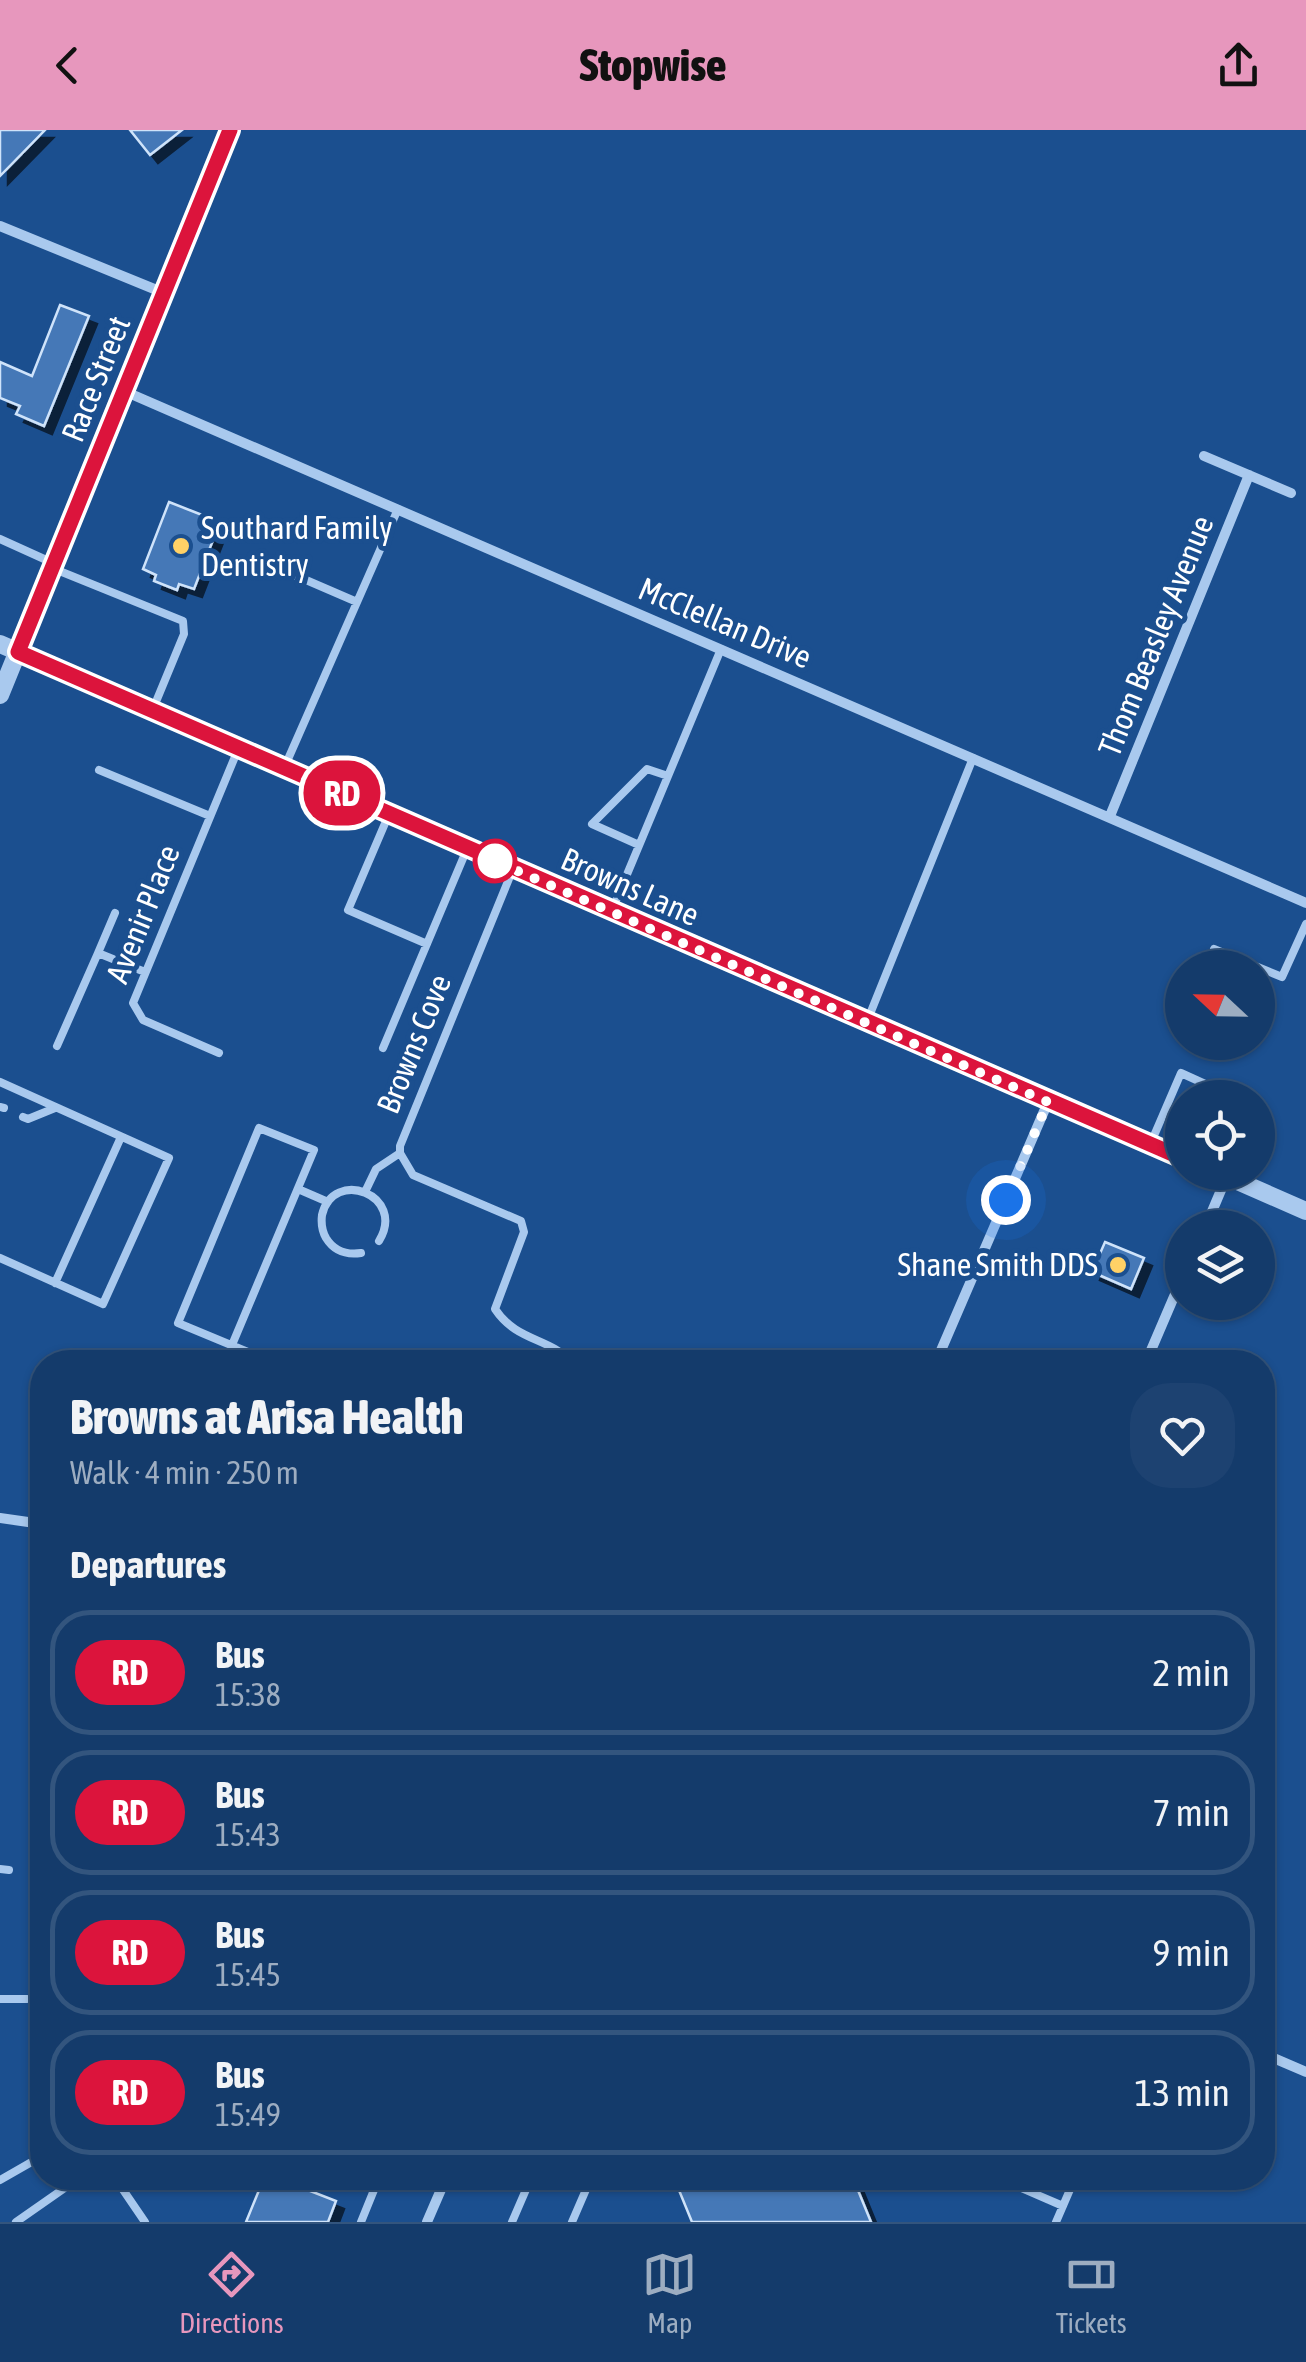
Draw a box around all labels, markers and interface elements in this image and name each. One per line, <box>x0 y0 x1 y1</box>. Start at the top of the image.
icon: back <box>40 38 95 93</box>
icon: share <box>1211 38 1266 93</box>
text: Stopwise <box>580 39 726 91</box>
street label: Race Street <box>54 311 137 447</box>
place label: Southard Family Dentistry <box>201 509 392 583</box>
street label: Thom Beasley Avenue <box>1090 510 1221 761</box>
marker: Southard Family Dentistry <box>170 535 192 557</box>
street label: McClellan Drive <box>633 570 817 676</box>
line badge: RD <box>297 760 387 826</box>
text: RD <box>323 773 361 813</box>
street label: Avenir Place <box>98 840 187 988</box>
unlabelled marker <box>474 840 516 882</box>
street label: Browns Lane <box>556 840 705 933</box>
north arrow <box>1165 950 1275 1060</box>
map controls <box>1165 950 1275 1320</box>
street label: Browns Cove <box>369 969 458 1118</box>
button: locate <box>1165 1080 1275 1190</box>
your location <box>981 1175 1031 1225</box>
button: layers <box>1165 1210 1275 1320</box>
place label: Shane Smith DDS <box>897 1246 1098 1283</box>
marker: Shane Smith DDS <box>1107 1254 1129 1276</box>
button: heart <box>1130 1383 1235 1488</box>
text: Browns at Arisa Health <box>70 1389 464 1444</box>
text: Walk · 4 min · 250 m <box>70 1454 299 1491</box>
text: Departures <box>70 1543 226 1586</box>
text: Bus <box>215 1633 265 1676</box>
text: 2 min <box>1152 1651 1230 1694</box>
text: RD <box>111 1652 149 1692</box>
text: 15:38 <box>215 1676 281 1713</box>
text: Bus <box>215 1773 265 1816</box>
text: 7 min <box>1152 1791 1230 1834</box>
text: RD <box>111 1792 149 1832</box>
text: 15:43 <box>215 1816 281 1853</box>
text: Bus <box>215 1913 265 1956</box>
text: 9 min <box>1152 1931 1230 1974</box>
text: RD <box>111 1932 149 1972</box>
text: 15:45 <box>215 1956 281 1993</box>
text: Bus <box>215 2053 265 2096</box>
text: 13 min <box>1135 2071 1230 2114</box>
text: RD <box>111 2072 149 2112</box>
text: 15:49 <box>215 2096 281 2133</box>
tab: Directions <box>179 2247 284 2339</box>
tab: Map <box>642 2247 697 2339</box>
tab: Tickets <box>1056 2247 1127 2339</box>

